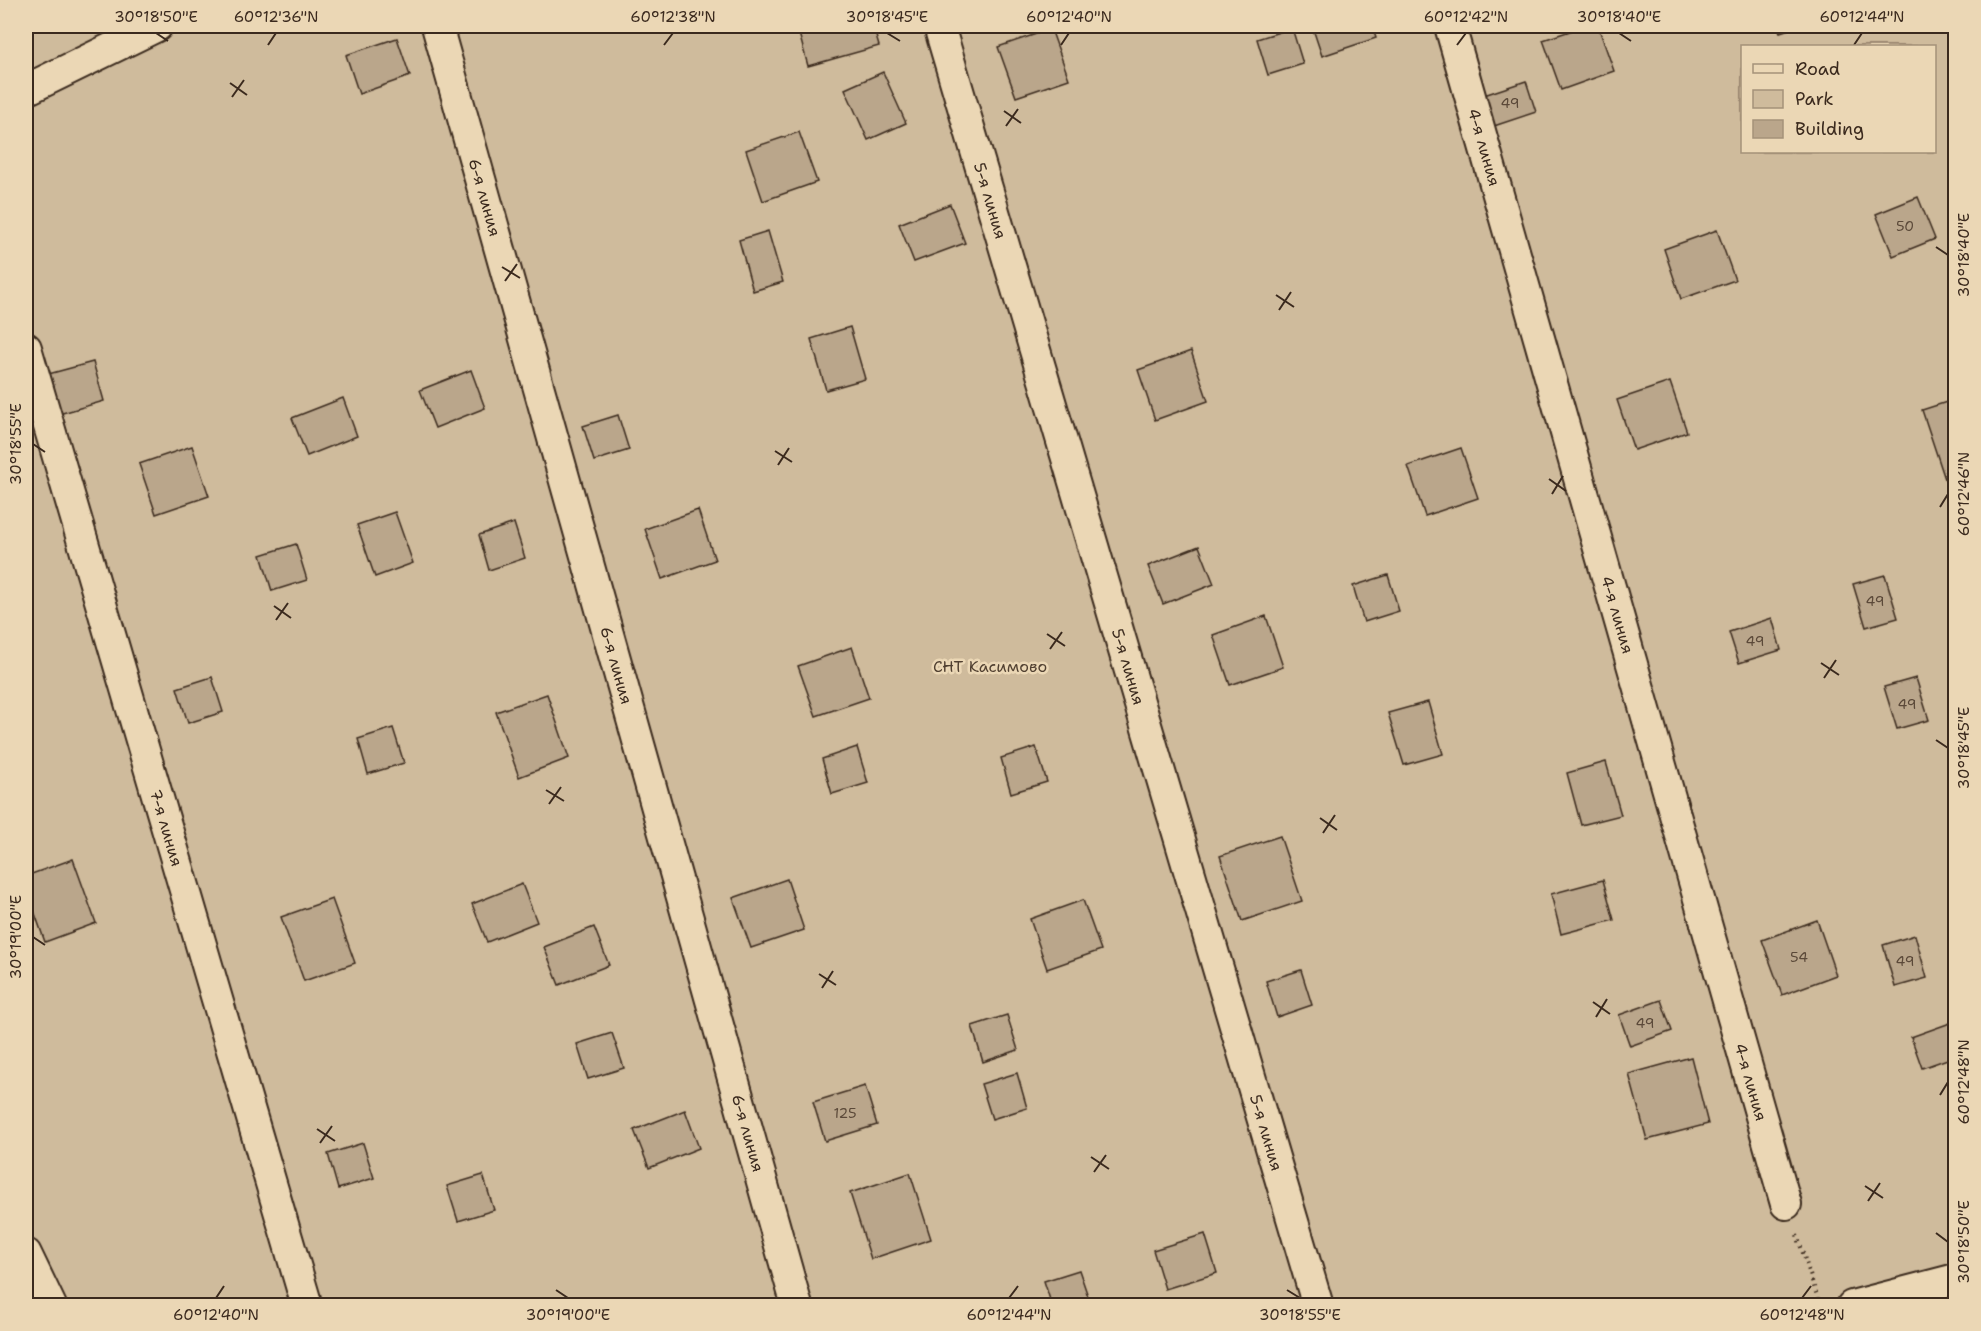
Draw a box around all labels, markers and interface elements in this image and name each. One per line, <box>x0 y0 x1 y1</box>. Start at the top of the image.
text: 30°18'50"E <box>114 7 198 27</box>
text: 60°12'36"N <box>234 7 318 27</box>
text: 60°12'38"N <box>630 7 716 27</box>
text: 30°18'45"E <box>846 7 928 27</box>
text: 60°12'40"N <box>1026 7 1112 27</box>
text: 60°12'42"N <box>1424 7 1508 27</box>
text: 30°18'40"E <box>1577 7 1661 27</box>
text: 60°12'44"N <box>1819 7 1905 27</box>
legend <box>1741 45 1936 153</box>
text: Road <box>1795 57 1840 81</box>
text: Park <box>1795 87 1834 111</box>
house number: 49 <box>1501 94 1520 112</box>
street label: 4-я линия <box>1463 106 1506 189</box>
text: Building <box>1795 117 1864 141</box>
street label: 6-я линия <box>464 156 506 239</box>
street label: 5-я линия <box>969 160 1012 241</box>
text: 30°18'40"E <box>1954 213 1974 297</box>
house number: 50 <box>1896 217 1914 235</box>
text: 30°18'55"E <box>6 403 26 485</box>
text: 60°12'46"N <box>1954 452 1974 536</box>
street label: 4-я линия <box>1597 573 1639 656</box>
house number: 49 <box>1866 592 1885 610</box>
street label: 6-я линия <box>596 624 638 706</box>
street label: 5-я линия <box>1107 626 1150 707</box>
house number: 49 <box>1746 632 1765 650</box>
park label: СНТ Касимово <box>933 656 1047 677</box>
house number: 49 <box>1898 695 1917 713</box>
text: 30°18'45"E <box>1954 707 1974 789</box>
street label: 7-я линия <box>145 787 188 869</box>
text: 30°19'00"E <box>6 895 26 979</box>
house number: 54 <box>1790 948 1808 966</box>
house number: 49 <box>1896 952 1915 970</box>
house number: 49 <box>1636 1014 1655 1032</box>
text: 60°12'48"N <box>1954 1039 1974 1125</box>
street label: 4-я линия <box>1730 1041 1772 1123</box>
street label: 6-я линия <box>727 1092 769 1174</box>
street label: 5-я линия <box>1245 1092 1288 1173</box>
house number: 125 <box>833 1104 857 1122</box>
text: 30°18'50"E <box>1954 1200 1974 1284</box>
text: 60°12'40"N <box>173 1305 259 1325</box>
text: 30°19'00"E <box>526 1305 610 1325</box>
text: 60°12'44"N <box>966 1305 1052 1325</box>
text: 30°18'55"E <box>1259 1305 1341 1325</box>
text: 60°12'48"N <box>1759 1305 1845 1325</box>

